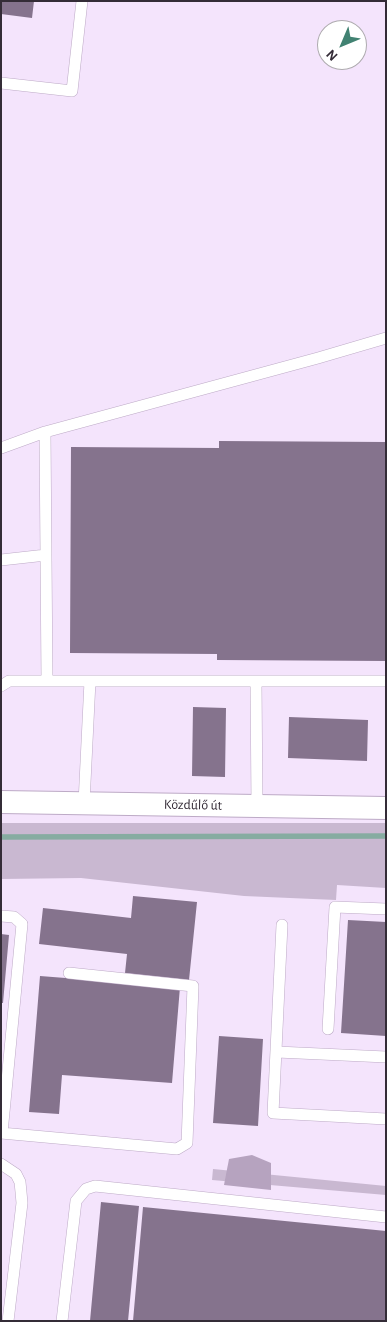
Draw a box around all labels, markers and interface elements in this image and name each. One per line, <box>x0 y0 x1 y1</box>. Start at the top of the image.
north arrow <box>317 20 367 70</box>
text: N <box>324 47 340 63</box>
street label: Közdűlő út <box>164 796 222 814</box>

